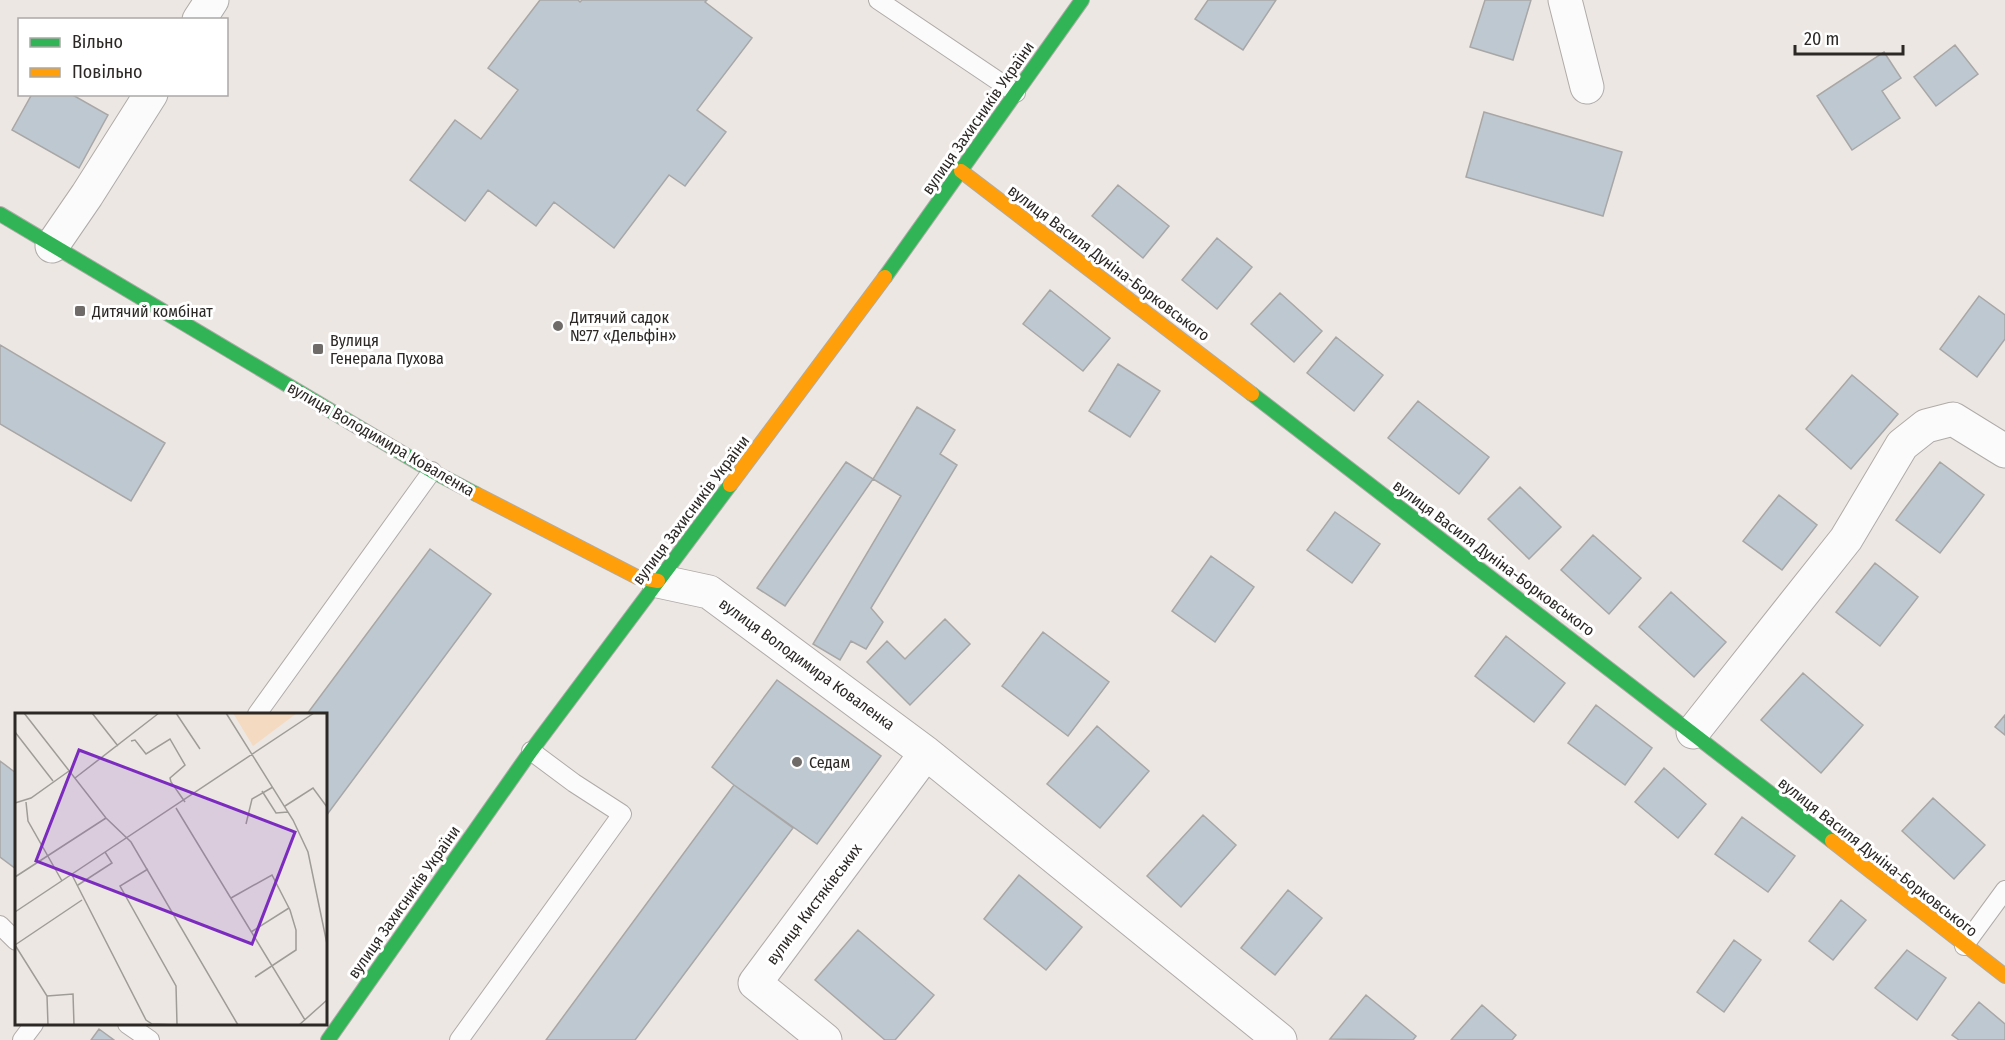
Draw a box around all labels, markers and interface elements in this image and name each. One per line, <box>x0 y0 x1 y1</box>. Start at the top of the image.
legend <box>18 18 228 96</box>
scale bar <box>1795 18 1903 56</box>
text: 20 m <box>1804 28 1839 50</box>
text: Вільно <box>72 31 123 53</box>
street label: вулиця Захисників України <box>918 38 1038 198</box>
text: Повільно <box>72 61 143 83</box>
street label: вулиця Василя Дуніна-Борковського <box>1004 181 1214 345</box>
place label: Дитячий комбінат <box>91 302 213 321</box>
marker: Дитячий комбінат <box>73 304 87 318</box>
place label: Дитячий садок №77 «Дельфін» <box>569 308 676 345</box>
marker: Дитячий садок №77 «Дельфін» <box>551 319 565 333</box>
place label: Вулиця Генерала Пухова <box>330 331 444 368</box>
marker: Вулиця Генерала Пухова <box>311 342 325 356</box>
street label: вулиця Володимира Коваленка <box>284 378 478 500</box>
street label: вулиця Захисників України <box>629 431 753 589</box>
street label: вулиця Василя Дуніна-Борковського <box>1389 476 1599 640</box>
street label: вулиця Володимира Коваленка <box>715 594 899 734</box>
inset map <box>15 713 327 1025</box>
place label: Седам <box>809 753 850 772</box>
marker: Седам <box>790 755 804 769</box>
street label: вулиця Василя Дуніна-Борковського <box>1775 773 1981 941</box>
street label: вулиця Захисників України <box>344 822 464 982</box>
street label: вулиця Кистяківських <box>762 840 866 968</box>

